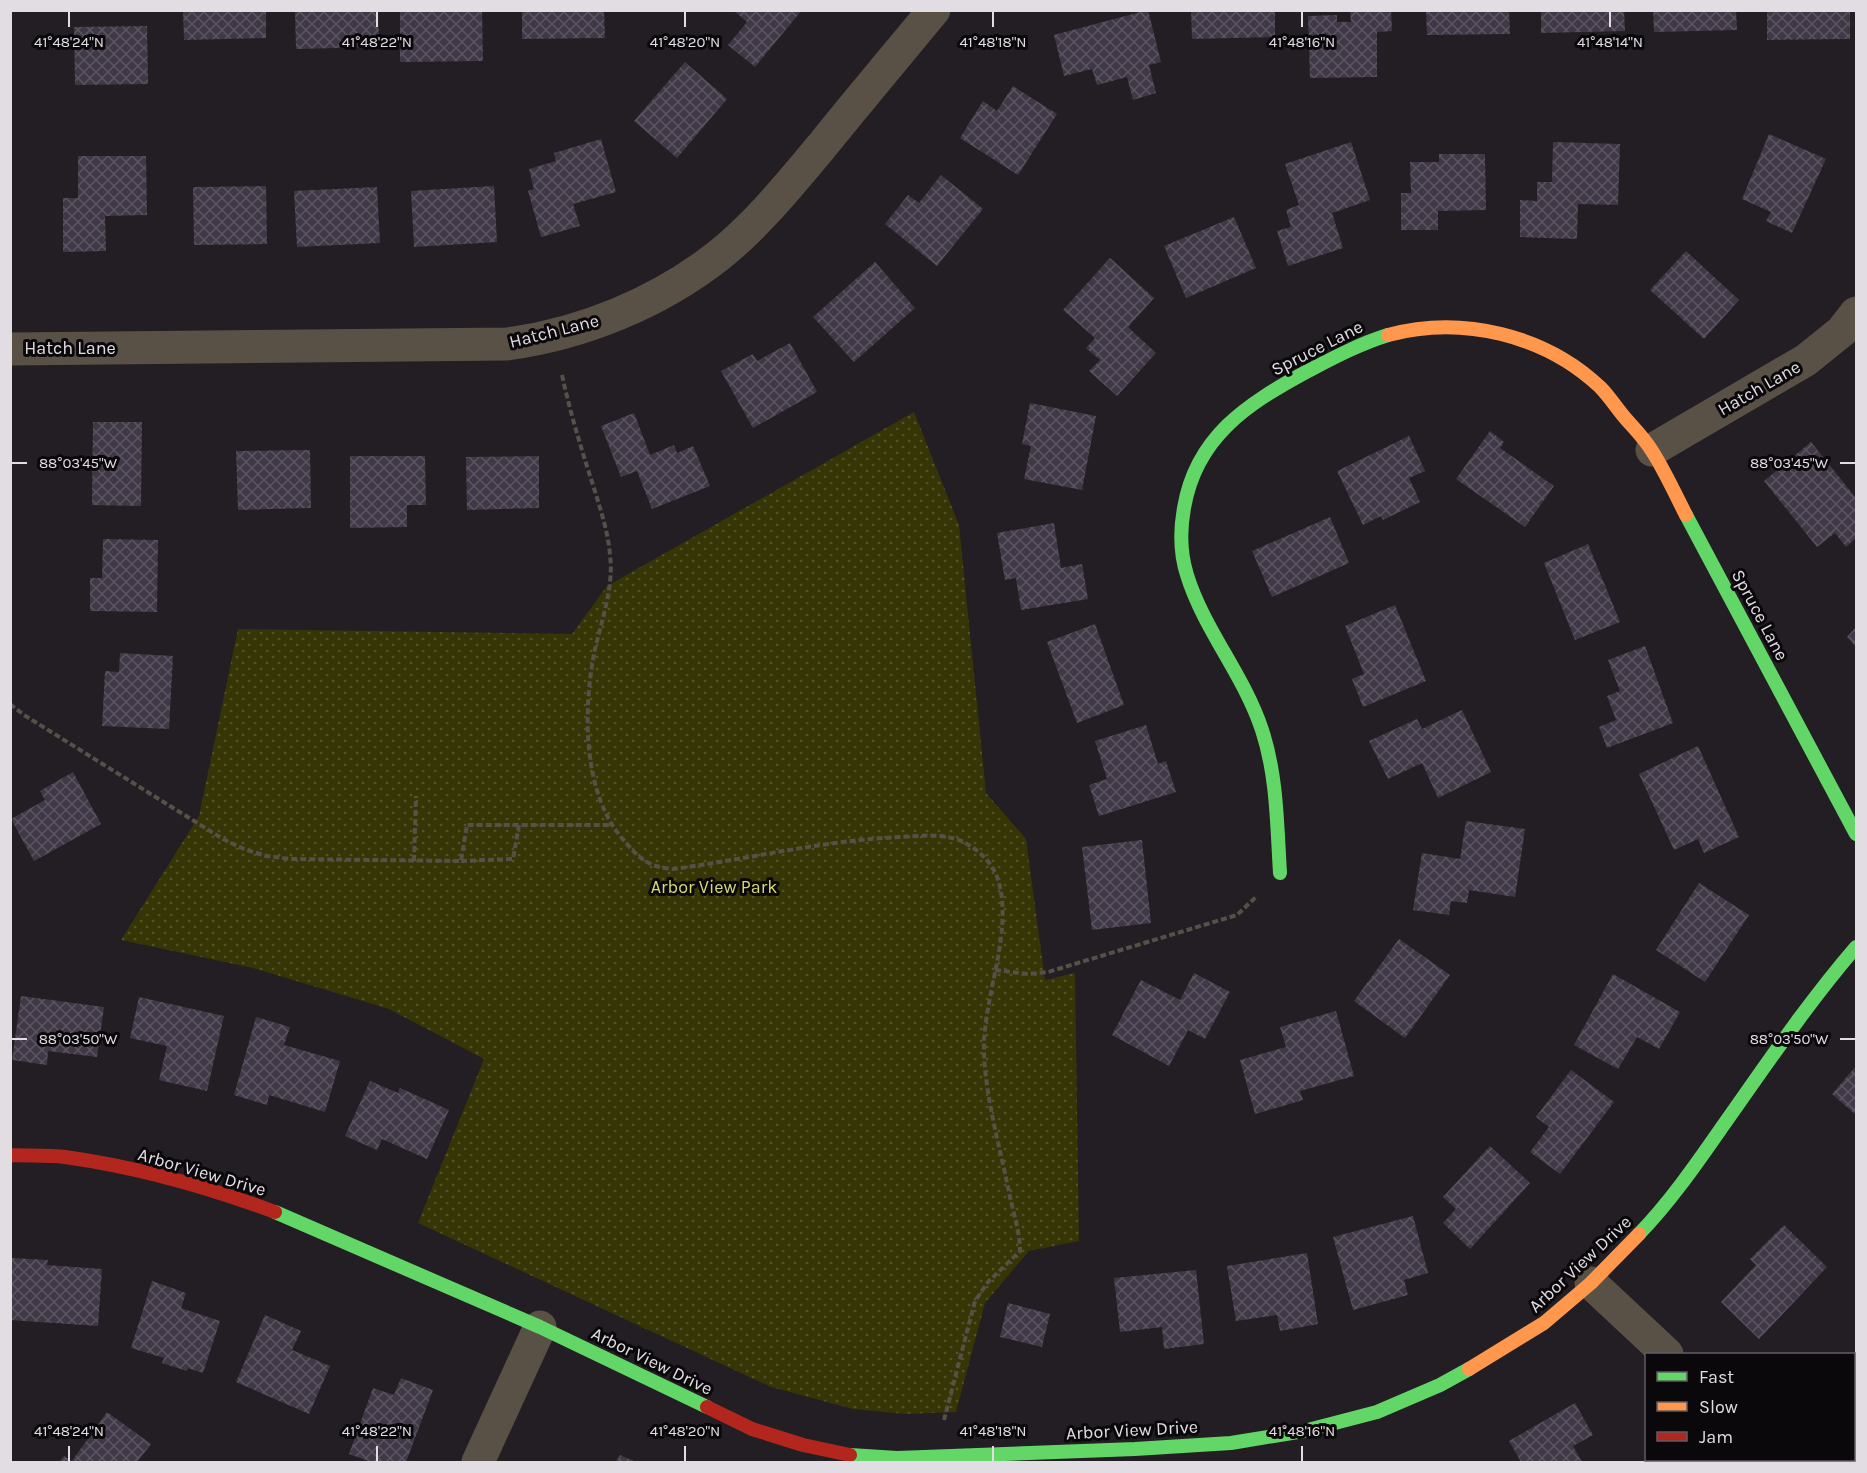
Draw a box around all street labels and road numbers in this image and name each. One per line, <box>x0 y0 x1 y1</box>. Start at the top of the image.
street label: Hatch Lane <box>507 309 601 353</box>
street label: Spruce Lane <box>1267 315 1367 381</box>
street label: Hatch Lane <box>24 337 116 359</box>
street label: Hatch Lane <box>1714 356 1804 420</box>
street label: Spruce Lane <box>1727 566 1793 664</box>
street label: Arbor View Drive <box>135 1143 269 1201</box>
street label: Arbor View Drive <box>1524 1211 1636 1317</box>
street label: Arbor View Drive <box>588 1322 716 1400</box>
street label: Arbor View Drive <box>1065 1416 1199 1444</box>

